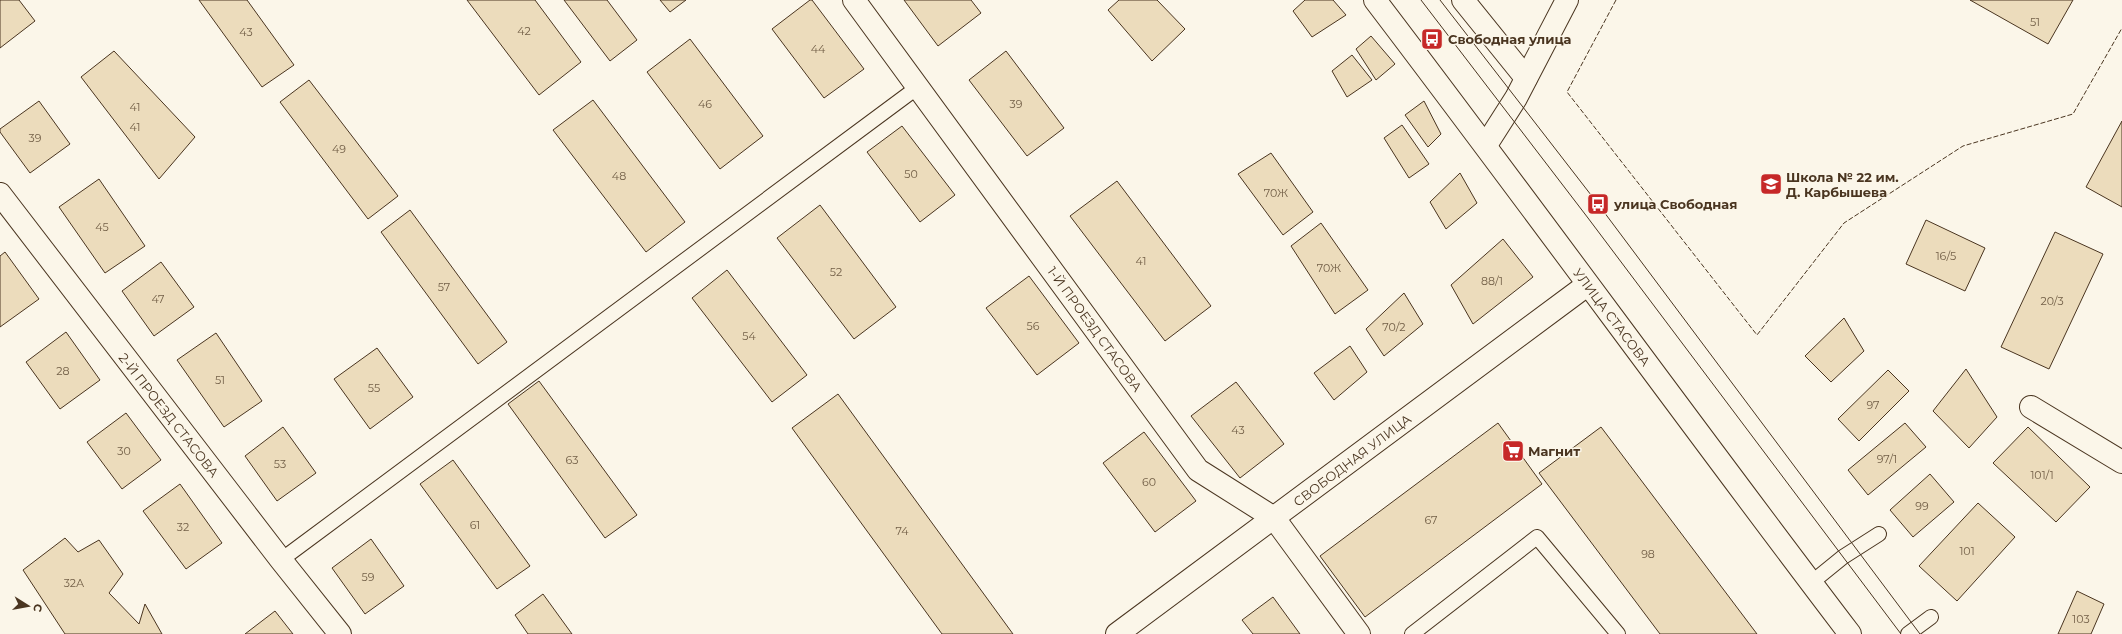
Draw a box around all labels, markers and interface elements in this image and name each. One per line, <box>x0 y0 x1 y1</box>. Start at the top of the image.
house number: 51 <box>2030 15 2040 29</box>
house number: 42 <box>517 24 531 38</box>
house number: 43 <box>239 25 253 39</box>
bus stop icon: Свободная улица <box>1419 26 1445 52</box>
place label: Свободная улица <box>1448 31 1572 47</box>
house number: 44 <box>811 42 826 56</box>
house number: 46 <box>698 97 712 111</box>
house number: 39 <box>1010 97 1023 111</box>
house number: 41 <box>130 100 140 114</box>
house number: 41 <box>130 120 140 134</box>
house number: 39 <box>29 131 42 145</box>
house number: 49 <box>332 142 346 156</box>
house number: 50 <box>904 167 918 181</box>
house number: 48 <box>612 169 626 183</box>
place label: Школа № 22 им. Д. Карбышева <box>1786 169 1899 200</box>
school or university icon: Школа № 22 им. Д. Карбышева <box>1758 171 1784 197</box>
house number: 70Ж <box>1264 186 1288 200</box>
bus stop icon: улица Свободная <box>1585 191 1611 217</box>
place label: улица Свободная <box>1613 196 1737 212</box>
house number: 45 <box>95 220 109 234</box>
house number: 16/5 <box>1936 249 1956 263</box>
house number: 41 <box>1136 254 1146 268</box>
house number: 70Ж <box>1317 261 1341 275</box>
street label: 1-Й ПРОЕЗД СТАСОВА <box>1044 263 1146 395</box>
house number: 52 <box>830 265 842 279</box>
street label: УЛИЦА СТАСОВА <box>1570 265 1654 369</box>
house number: 88/1 <box>1481 274 1503 288</box>
house number: 57 <box>438 280 450 294</box>
house number: 47 <box>151 292 165 306</box>
house number: 20/3 <box>2040 294 2064 308</box>
house number: 56 <box>1027 319 1040 333</box>
house number: 70/2 <box>1382 320 1406 334</box>
house number: 54 <box>742 329 756 343</box>
street label: 2-Й ПРОЕЗД СТАСОВА <box>116 350 223 480</box>
house number: 28 <box>56 364 70 378</box>
house number: 51 <box>215 373 225 387</box>
house number: 55 <box>368 381 380 395</box>
house number: 97 <box>1866 398 1880 412</box>
street label: СВОБОДНАЯ УЛИЦА <box>1290 410 1414 510</box>
house number: 43 <box>1231 423 1245 437</box>
supermarket icon: Магнит <box>1500 438 1526 464</box>
place label: Магнит <box>1528 443 1580 459</box>
house number: 30 <box>117 444 131 458</box>
house number: 97/1 <box>1877 452 1897 466</box>
house number: 63 <box>566 453 578 467</box>
house number: 53 <box>274 457 286 471</box>
house number: 101/1 <box>2030 468 2054 482</box>
house number: 60 <box>1142 475 1156 489</box>
house number: 99 <box>1915 499 1929 513</box>
house number: 67 <box>1424 513 1438 527</box>
house number: 61 <box>470 518 480 532</box>
house number: 32 <box>177 520 189 534</box>
house number: 74 <box>895 524 909 538</box>
house number: 101 <box>1959 544 1975 558</box>
house number: 98 <box>1641 547 1655 561</box>
house number: 59 <box>362 570 375 584</box>
house number: 32А <box>64 576 85 590</box>
north arrow <box>8 586 48 626</box>
text: С <box>30 603 45 613</box>
house number: 103 <box>2072 612 2090 626</box>

